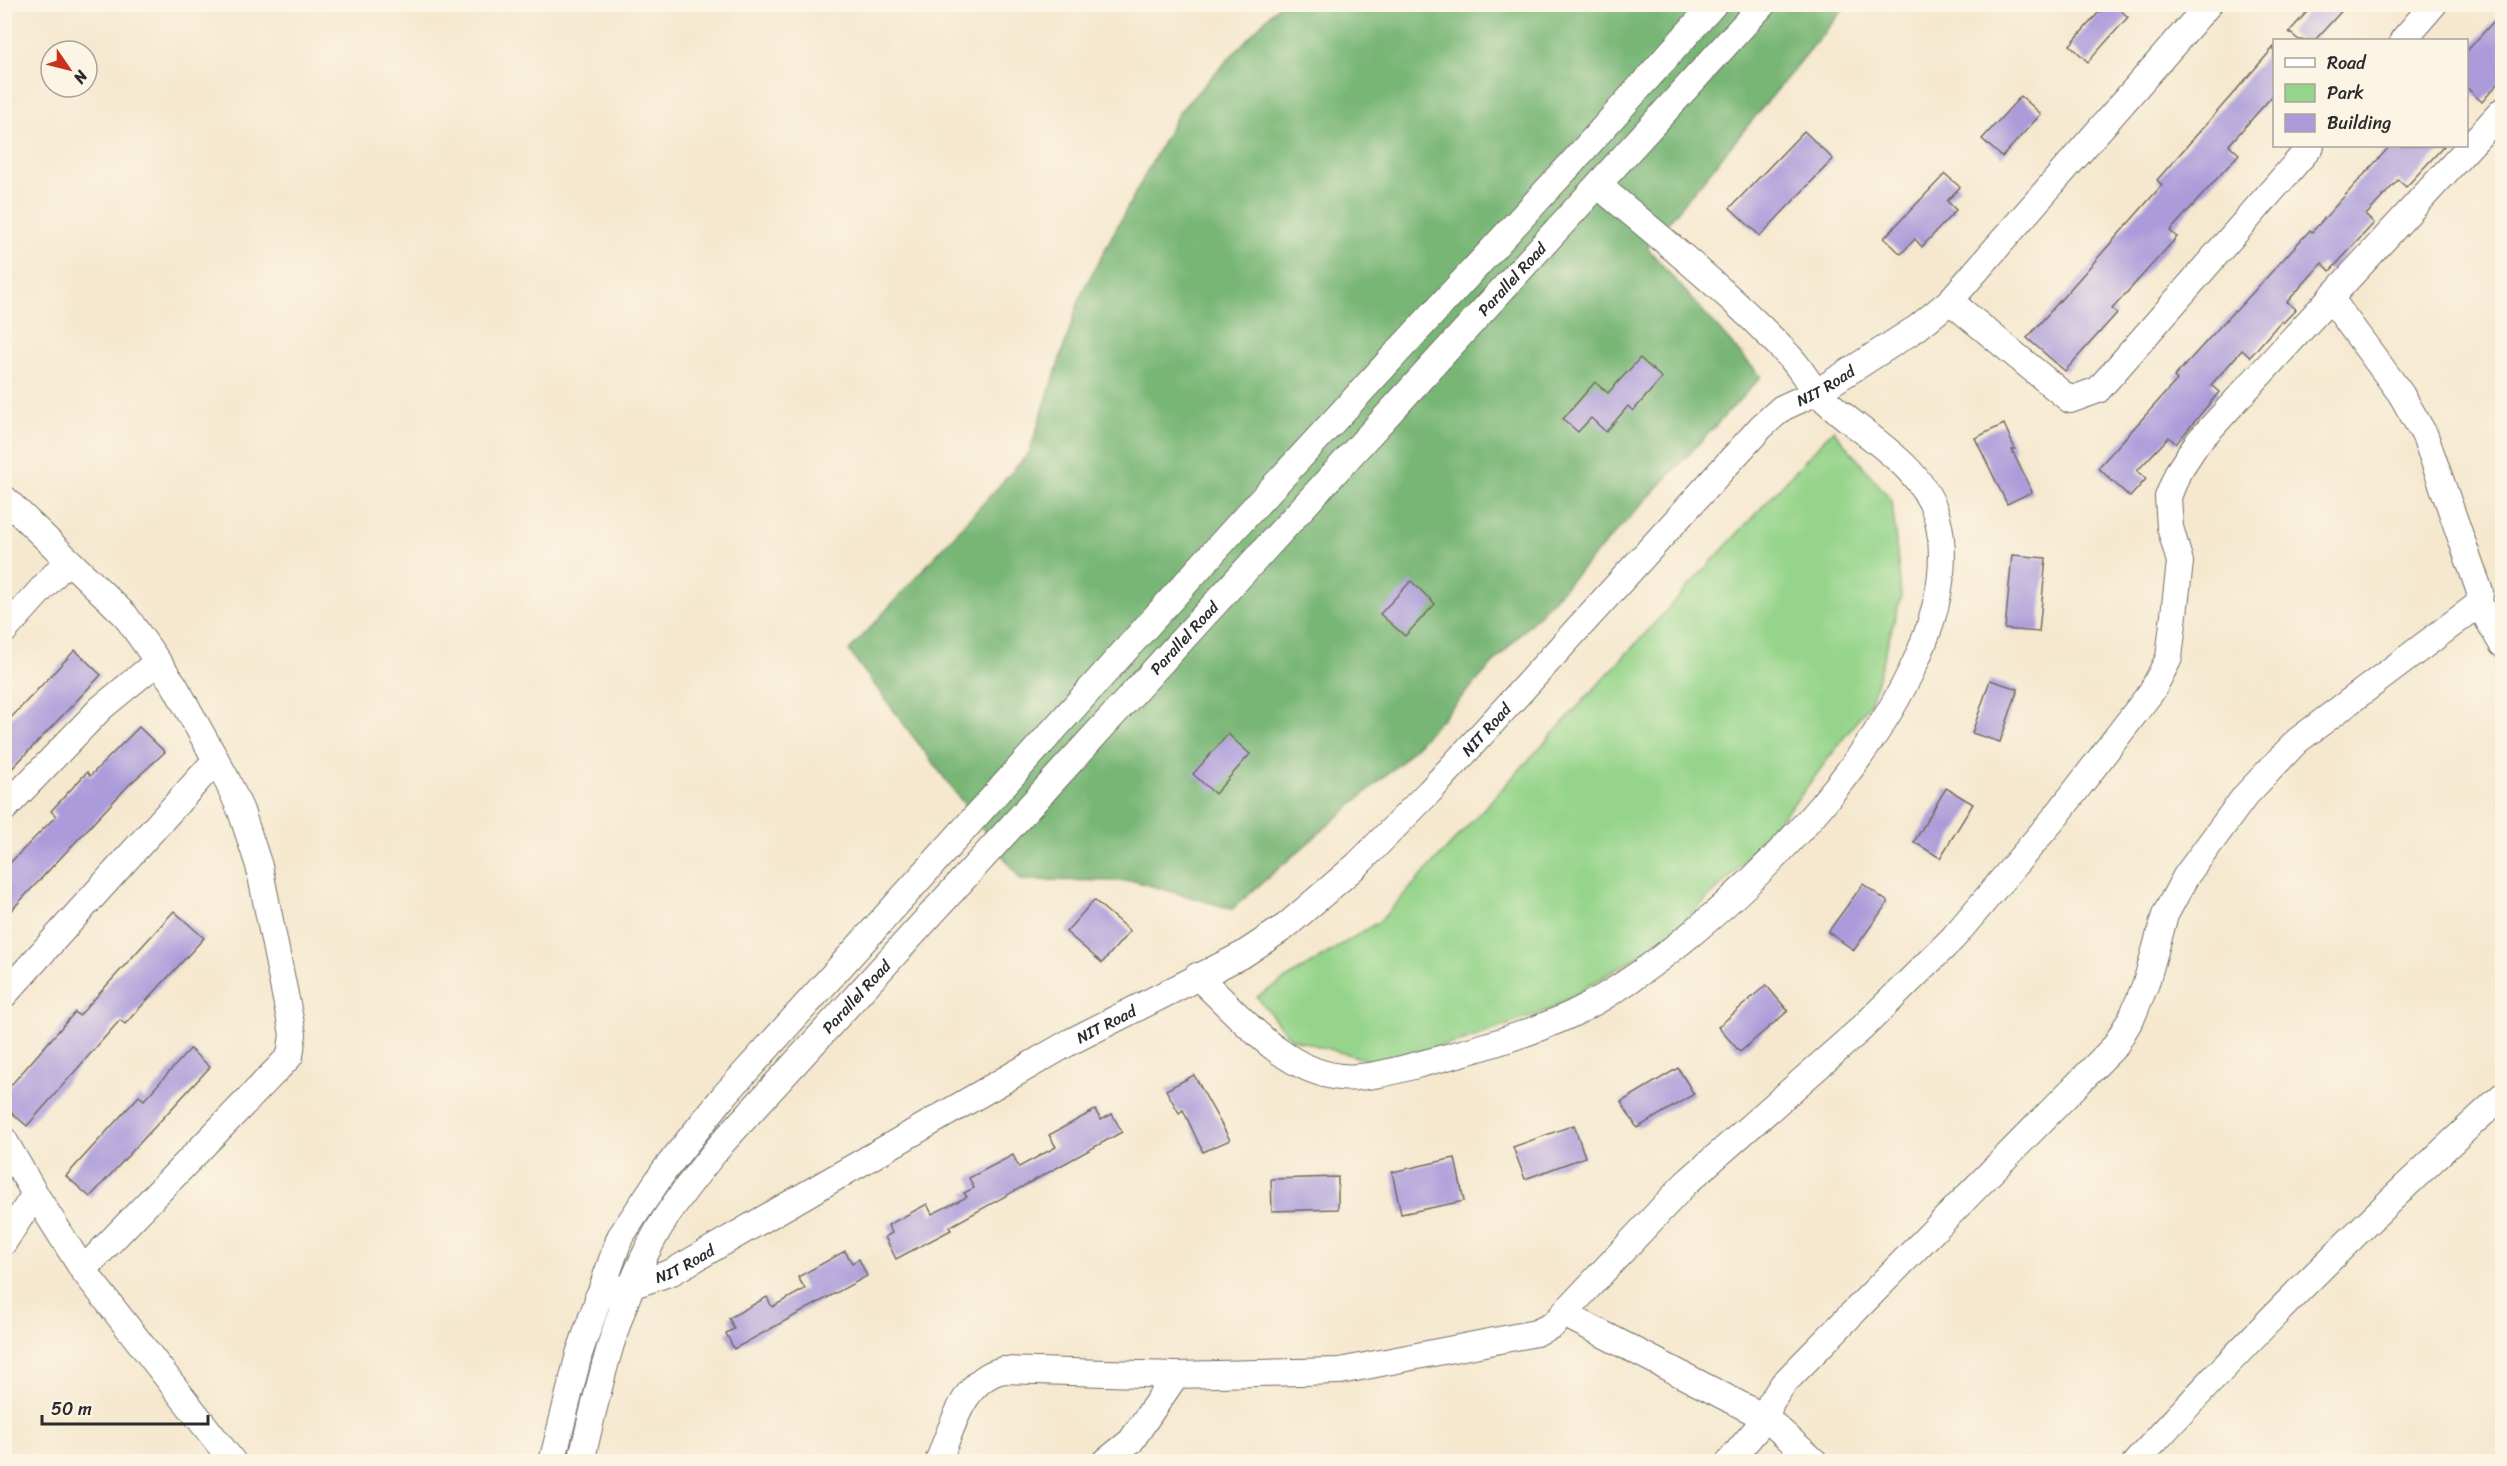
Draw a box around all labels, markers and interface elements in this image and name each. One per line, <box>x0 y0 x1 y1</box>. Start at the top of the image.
north arrow <box>39 39 99 99</box>
legend <box>2273 39 2468 147</box>
text: Road <box>2327 47 2367 79</box>
text: N <box>65 64 97 91</box>
text: Park <box>2327 77 2364 109</box>
text: Building <box>2327 107 2391 139</box>
street label: Parallel Road <box>1470 234 1555 323</box>
street label: NIT Road <box>1791 356 1862 414</box>
street label: Parallel Road <box>1142 593 1227 682</box>
street label: NIT Road <box>1454 695 1519 763</box>
street label: Parallel Road <box>814 951 899 1040</box>
street label: NIT Road <box>1071 996 1143 1051</box>
street label: NIT Road <box>651 1235 721 1291</box>
scale bar <box>42 1388 208 1426</box>
text: 50 m <box>51 1393 92 1425</box>

